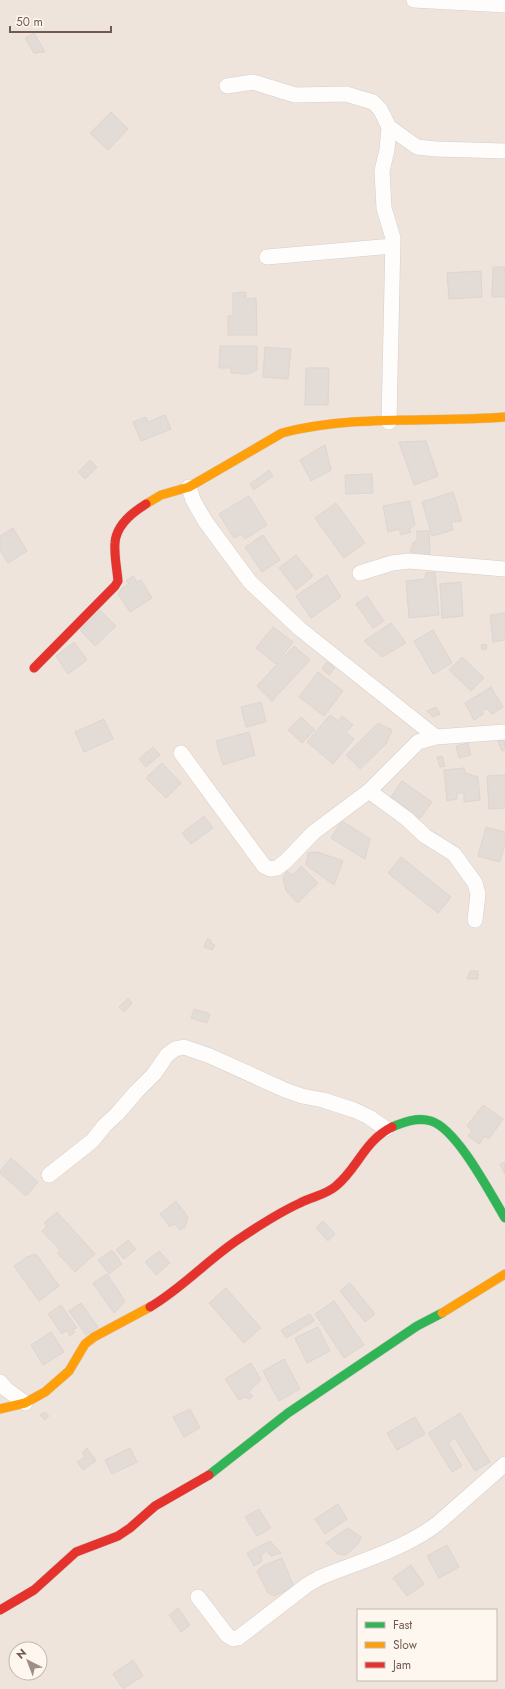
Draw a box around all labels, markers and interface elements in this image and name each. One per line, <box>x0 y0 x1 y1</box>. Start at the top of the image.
scale bar <box>10 8 111 34</box>
text: 50 m <box>16 13 43 31</box>
legend <box>357 1609 497 1681</box>
text: Fast <box>393 1616 412 1634</box>
text: Slow <box>393 1636 418 1654</box>
north arrow <box>8 1641 48 1681</box>
text: N <box>13 1645 30 1662</box>
text: Jam <box>391 1656 411 1674</box>

